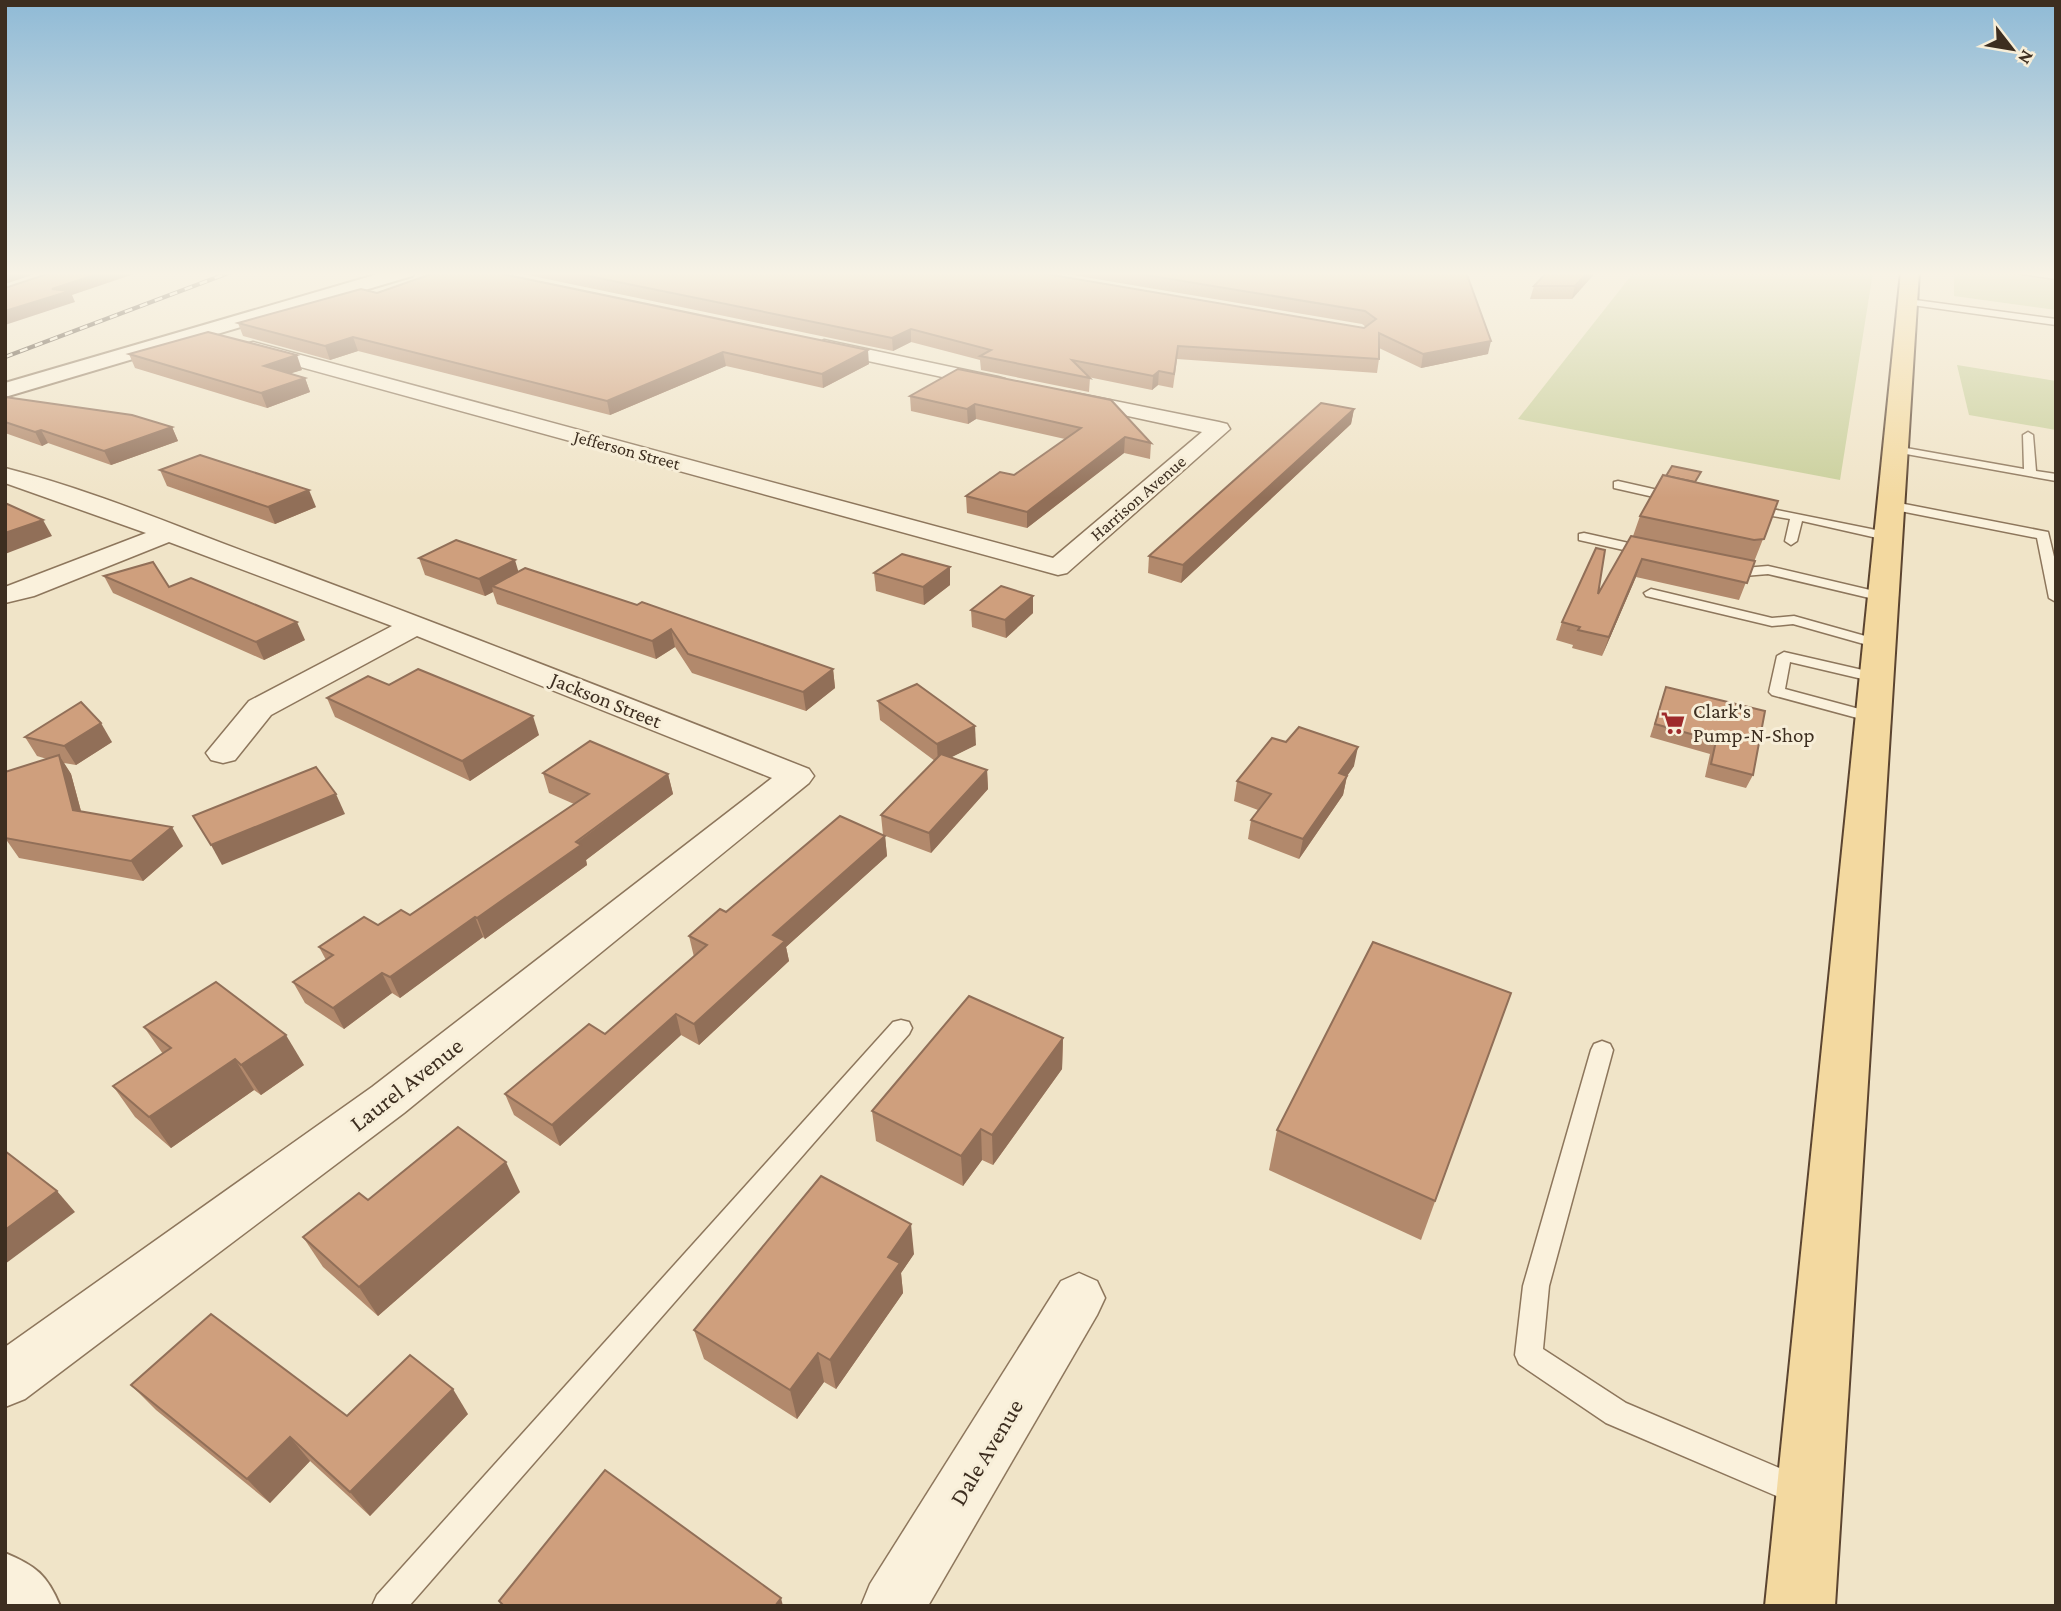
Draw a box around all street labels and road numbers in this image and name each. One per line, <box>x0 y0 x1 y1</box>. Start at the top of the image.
street label: Jefferson Street <box>570 426 683 474</box>
street label: Harrison Avenue <box>1086 451 1190 545</box>
street label: Jackson Street <box>545 666 666 734</box>
street label: Laurel Avenue <box>344 1032 468 1136</box>
street label: Dale Avenue <box>944 1394 1028 1510</box>

